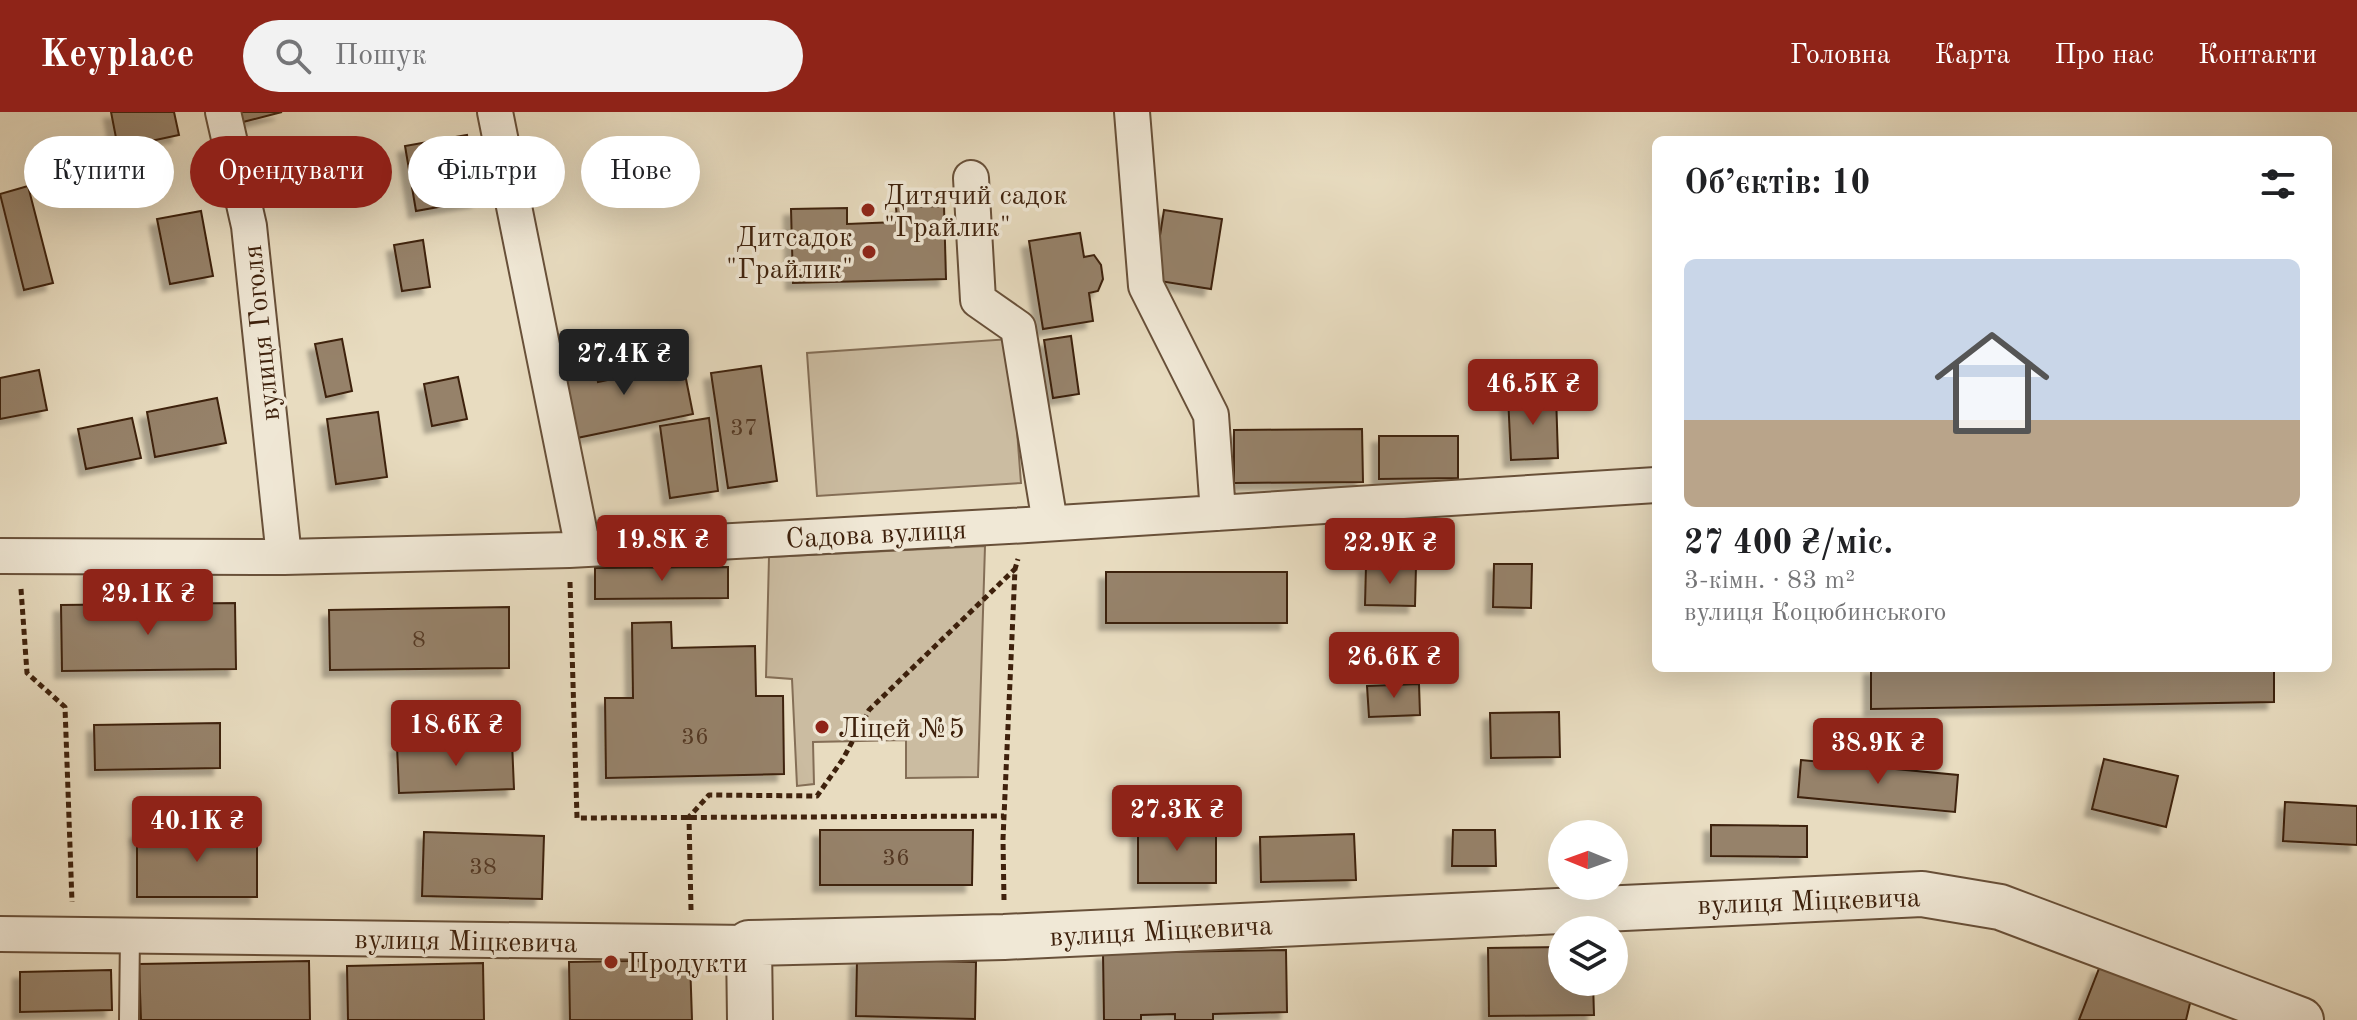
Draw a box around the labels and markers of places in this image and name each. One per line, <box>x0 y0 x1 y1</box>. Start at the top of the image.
place label: Дитячий садок "Грайлик" <box>884 183 1067 243</box>
marker: Дитячий садок "Грайлик" <box>859 201 877 219</box>
place label: Дитсадок "Грайлик" <box>726 225 853 285</box>
marker: Дитсадок "Грайлик" <box>860 243 878 261</box>
pin: 27.4K ₴ <box>550 329 698 397</box>
pin: 46.5K ₴ <box>1459 359 1607 427</box>
pin: 19.8K ₴ <box>588 515 736 583</box>
pin: 22.9K ₴ <box>1316 518 1464 586</box>
pin: 29.1K ₴ <box>74 569 222 637</box>
pin: 26.6K ₴ <box>1320 632 1468 700</box>
pin: 18.6K ₴ <box>382 700 530 768</box>
place label: Ліцей №5 <box>838 716 965 744</box>
marker: Ліцей №5 <box>813 718 831 736</box>
pin: 38.9K ₴ <box>1804 718 1952 786</box>
pin: 27.3K ₴ <box>1103 785 1251 853</box>
pin: 40.1K ₴ <box>123 796 271 864</box>
place label: Продукти <box>627 951 748 979</box>
marker: Продукти <box>602 953 620 971</box>

